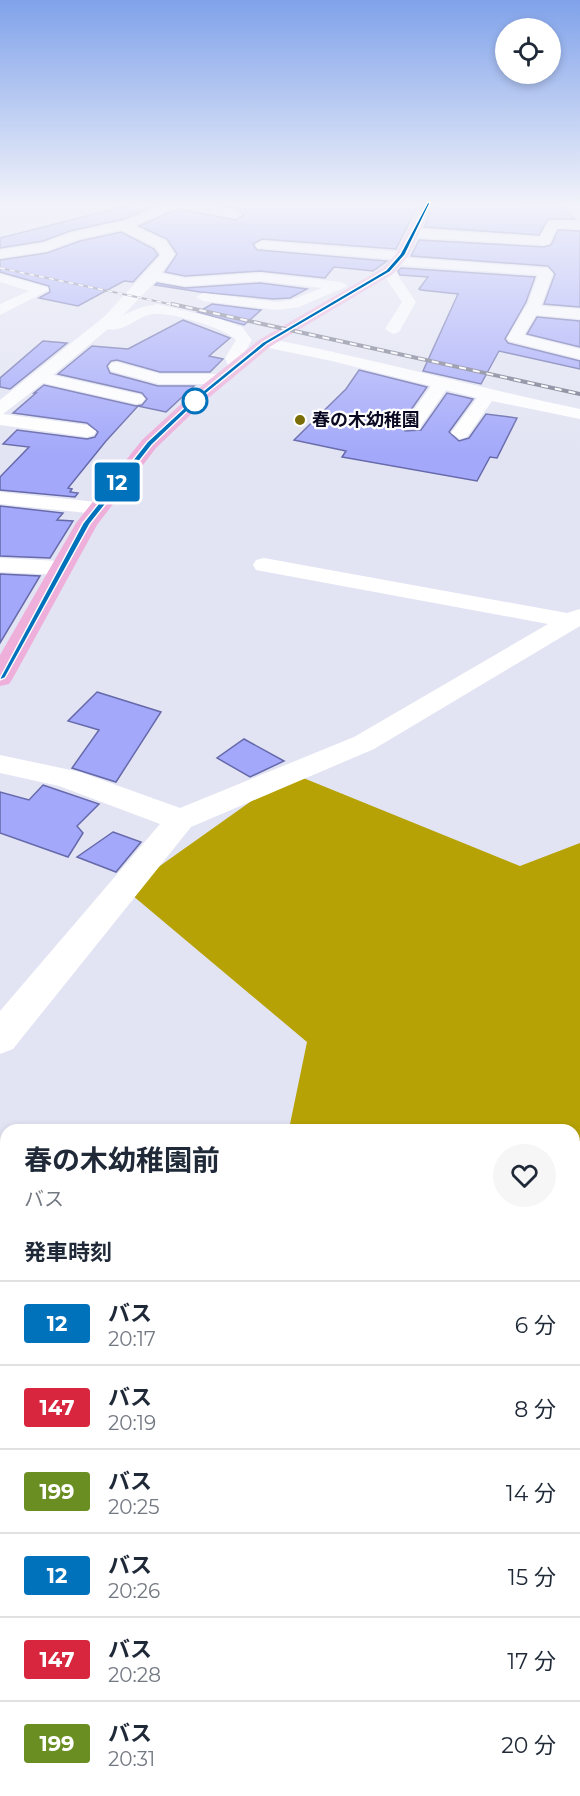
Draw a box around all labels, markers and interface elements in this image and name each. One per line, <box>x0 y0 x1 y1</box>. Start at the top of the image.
map controls <box>495 18 561 84</box>
button: locate <box>495 18 561 84</box>
unlabelled marker <box>182 388 208 414</box>
place label: 春の木幼稚園 <box>312 409 420 431</box>
marker: 春の木幼稚園 <box>293 413 307 427</box>
line badge: 12 <box>90 462 144 502</box>
text: 12 <box>107 470 127 495</box>
text: 春の木幼稚園前 <box>24 1143 220 1177</box>
button: heart <box>493 1144 556 1207</box>
text: バス <box>24 1187 64 1211</box>
text: 発車時刻 <box>24 1239 112 1266</box>
text: バス <box>108 1300 152 1327</box>
text: 12 <box>47 1311 67 1336</box>
text: 6 分 <box>515 1312 556 1339</box>
text: 20:17 <box>108 1327 156 1351</box>
text: バス <box>108 1384 152 1411</box>
text: 147 <box>40 1395 74 1420</box>
text: 8 分 <box>514 1396 556 1423</box>
text: 20:19 <box>108 1411 156 1435</box>
text: バス <box>108 1468 152 1495</box>
text: 199 <box>40 1479 75 1504</box>
text: 14 分 <box>506 1480 556 1507</box>
text: 20:25 <box>108 1495 159 1519</box>
text: バス <box>108 1552 152 1579</box>
text: 12 <box>47 1563 67 1588</box>
text: 15 分 <box>508 1564 556 1591</box>
text: 20:26 <box>108 1579 160 1603</box>
text: バス <box>108 1636 152 1663</box>
text: 147 <box>40 1647 74 1672</box>
text: 17 分 <box>507 1648 556 1675</box>
text: 20:28 <box>108 1663 161 1687</box>
text: バス <box>108 1720 152 1747</box>
text: 199 <box>40 1731 75 1756</box>
text: 20 分 <box>501 1732 556 1759</box>
text: 20:31 <box>108 1747 155 1771</box>

